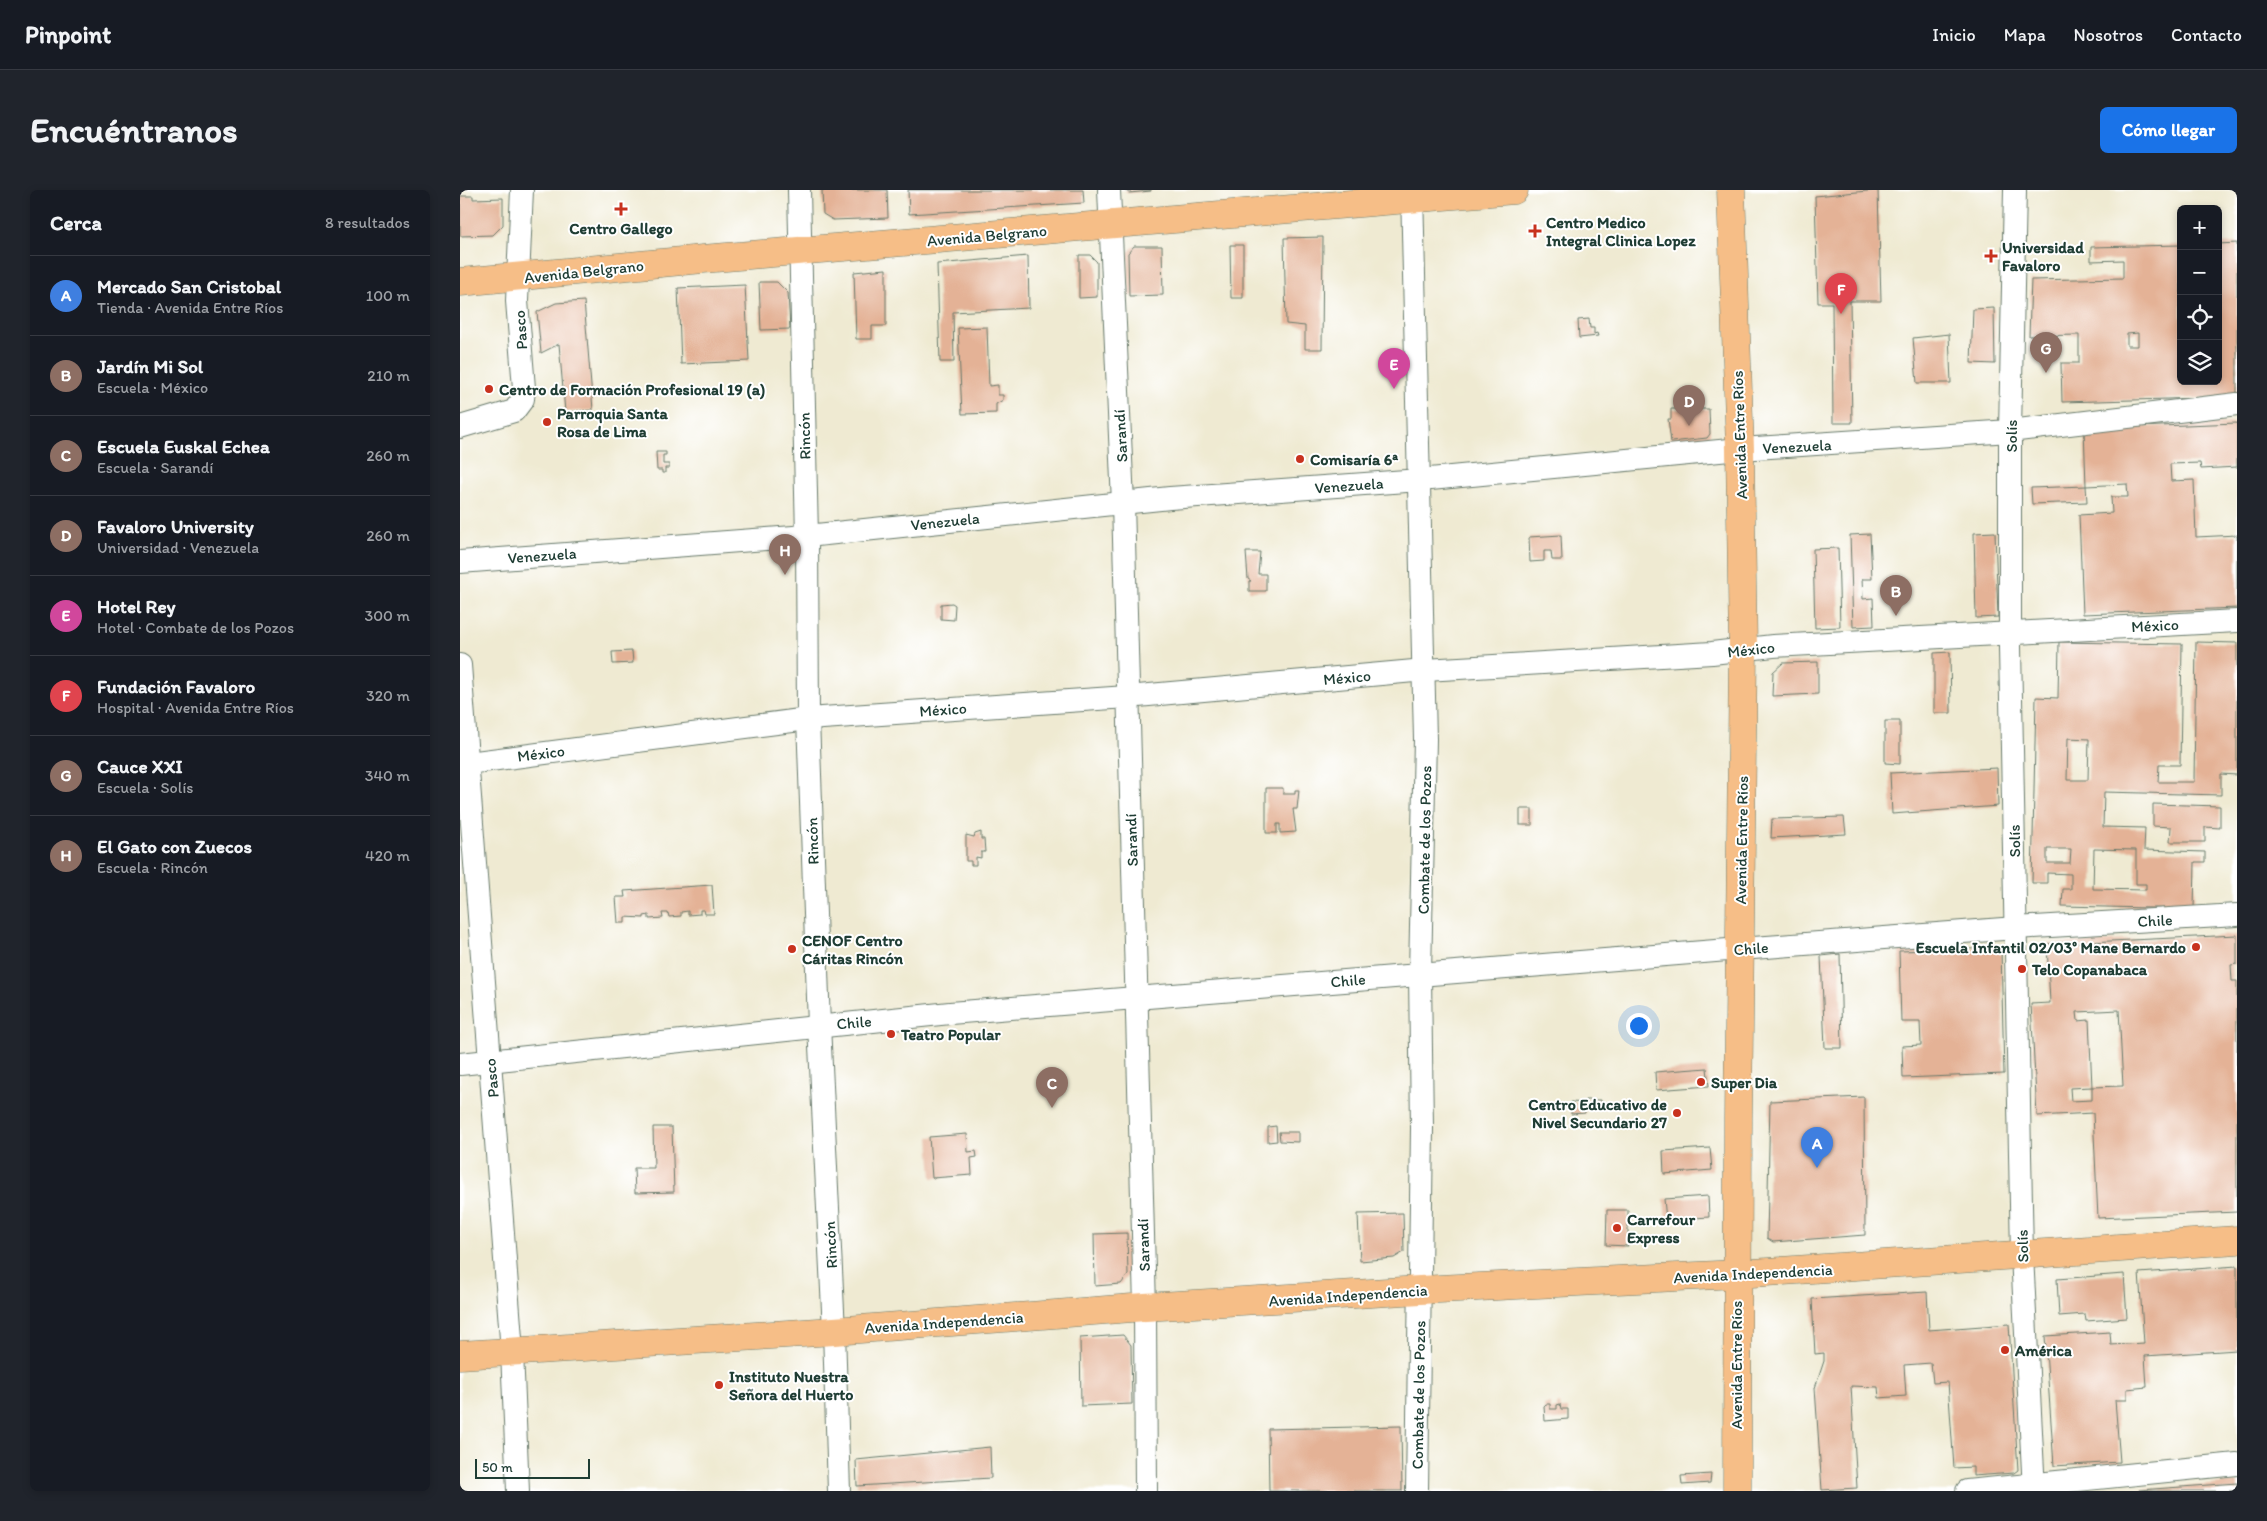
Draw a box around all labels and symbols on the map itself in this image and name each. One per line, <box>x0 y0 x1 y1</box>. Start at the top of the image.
marker: Centro Gallego <box>614 202 628 216</box>
place label: Centro Medico Integral Clinica Lopez <box>1546 213 1696 251</box>
place label: Centro Gallego <box>569 219 673 239</box>
street label: Avenida Belgrano <box>926 221 1048 250</box>
marker: Centro Medico Integral Clinica Lopez <box>1528 224 1542 238</box>
place label: Universidad Favaloro <box>2002 238 2084 275</box>
marker: Universidad Favaloro <box>1984 249 1998 263</box>
street label: Avenida Belgrano <box>523 256 645 287</box>
pin: F <box>1825 273 1857 314</box>
street label: Pasco <box>510 310 531 350</box>
pin: G <box>2030 332 2062 373</box>
pin: E <box>1378 348 1410 389</box>
street label: Avenida Entre Ríos <box>1728 370 1751 500</box>
place label: Centro de Formación Profesional 19 (a) <box>499 380 765 400</box>
marker: Centro de Formación Profesional 19 (a) <box>483 383 495 395</box>
pin: D <box>1673 385 1705 426</box>
place label: Parroquia Santa Rosa de Lima <box>557 404 668 441</box>
street label: Sarandí <box>1110 409 1131 463</box>
street label: Rincón <box>795 412 814 460</box>
marker: Parroquia Santa Rosa de Lima <box>541 416 553 428</box>
street label: Solís <box>2002 420 2021 452</box>
street label: Venezuela <box>1762 435 1832 458</box>
place label: Comisaría 6ª <box>1310 450 1398 469</box>
marker: Comisaría 6ª <box>1294 453 1306 465</box>
street label: Venezuela <box>1314 474 1384 497</box>
street label: Venezuela <box>910 508 981 535</box>
pin: H <box>769 534 801 575</box>
street label: Venezuela <box>507 544 577 567</box>
pin: B <box>1880 575 1912 616</box>
street label: México <box>2131 615 2179 636</box>
street label: México <box>1726 638 1776 661</box>
street label: México <box>1322 666 1372 689</box>
street label: México <box>919 698 967 721</box>
street label: México <box>516 741 566 766</box>
street label: Combate de los Pozos <box>1414 765 1435 915</box>
street label: Avenida Entre Ríos <box>1731 776 1752 905</box>
street label: Sarandí <box>1121 813 1142 867</box>
street label: Rincón <box>802 817 823 865</box>
street label: Solís <box>2005 824 2024 858</box>
street label: Chile <box>2137 910 2173 931</box>
place label: CENOF Centro Cáritas Rincón <box>802 931 904 968</box>
street label: Chile <box>1733 938 1769 959</box>
place label: Escuela Infantil 02/03° Mane Bernardo <box>1916 938 2186 957</box>
marker: Escuela Infantil 02/03° Mane Bernardo <box>2190 941 2202 953</box>
marker: CENOF Centro Cáritas Rincón <box>786 943 798 955</box>
place label: Telo Copanabaca <box>2031 960 2148 980</box>
marker: Telo Copanabaca <box>2016 963 2028 975</box>
street label: Chile <box>1330 970 1366 991</box>
street label: Chile <box>836 1012 872 1033</box>
your location <box>1626 1013 1652 1039</box>
place label: Teatro Popular <box>900 1025 1002 1045</box>
marker: Teatro Popular <box>885 1028 897 1040</box>
street label: Pasco <box>480 1057 503 1098</box>
pin: C <box>1036 1067 1068 1108</box>
place label: Super Dia <box>1711 1073 1778 1093</box>
marker: Super Dia <box>1695 1076 1707 1088</box>
place label: Centro Educativo de Nivel Secundario 27 <box>1528 1095 1667 1132</box>
marker: Centro Educativo de Nivel Secundario 27 <box>1671 1107 1683 1119</box>
pin: A <box>1801 1127 1833 1168</box>
place label: Carrefour Express <box>1627 1210 1696 1248</box>
street label: Sarandí <box>1133 1218 1154 1272</box>
street label: Rincón <box>820 1221 841 1269</box>
marker: Carrefour Express <box>1611 1222 1623 1234</box>
street label: Solís <box>2012 1229 2033 1263</box>
street label: Avenida Independencia <box>1673 1260 1833 1287</box>
street label: Avenida Independencia <box>1268 1280 1428 1311</box>
street label: Avenida Entre Ríos <box>1727 1301 1746 1429</box>
street label: Avenida Independencia <box>864 1307 1024 1338</box>
street label: Combate de los Pozos <box>1408 1320 1429 1470</box>
place label: América <box>2014 1341 2072 1360</box>
marker: América <box>1999 1344 2011 1356</box>
place label: Instituto Nuestra Señora del Huerto <box>729 1367 853 1404</box>
marker: Instituto Nuestra Señora del Huerto <box>713 1379 725 1391</box>
scale bar <box>475 1456 590 1479</box>

